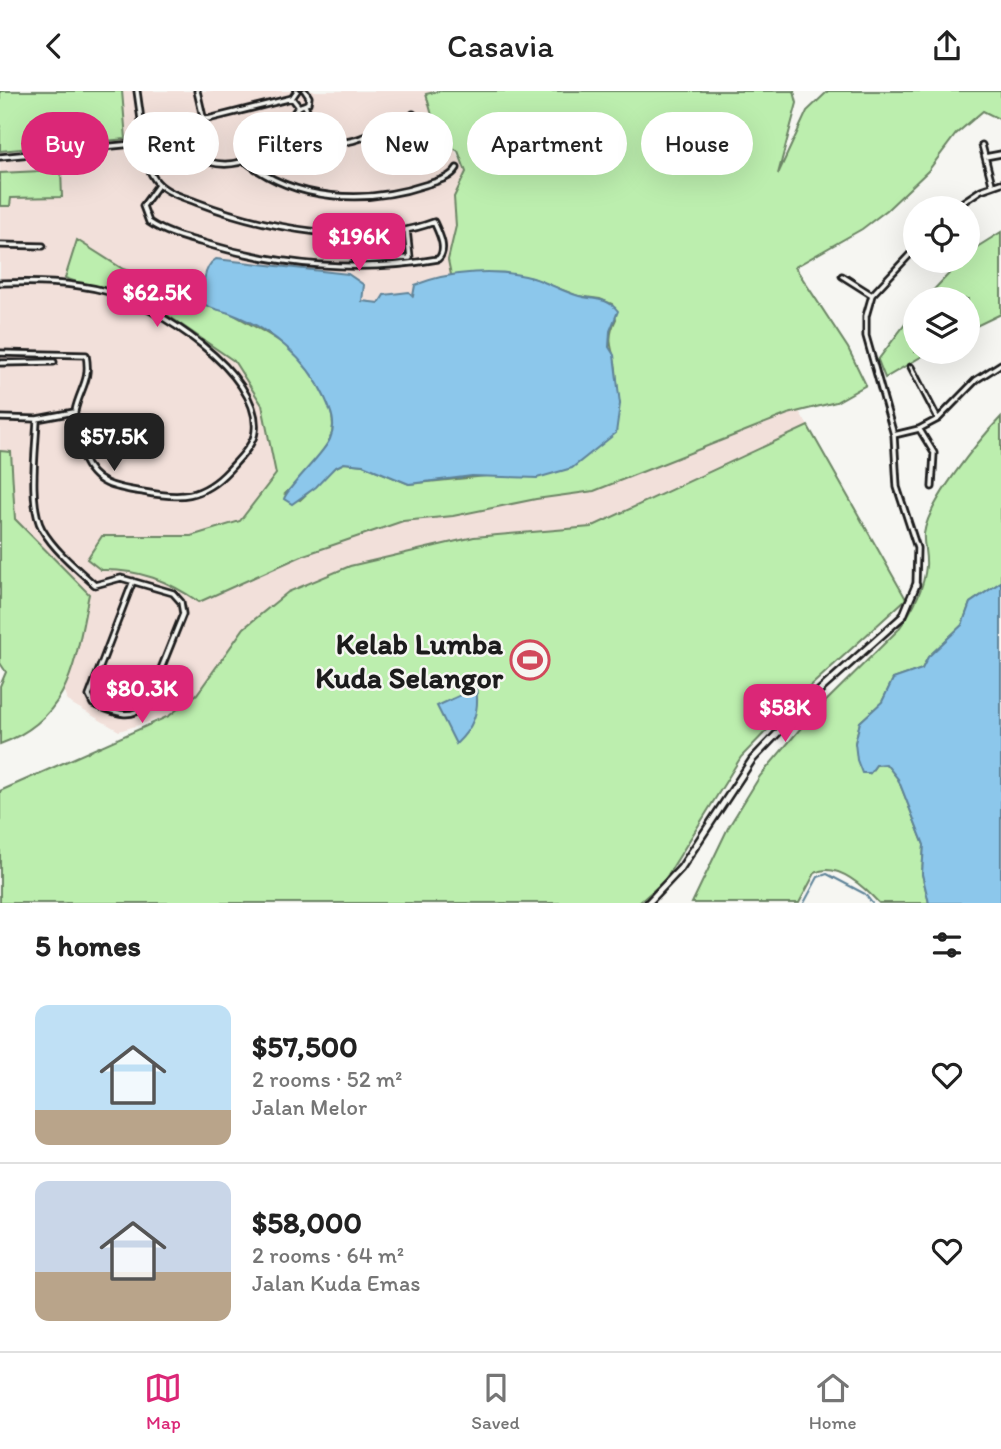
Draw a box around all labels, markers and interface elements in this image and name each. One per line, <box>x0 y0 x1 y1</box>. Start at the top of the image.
icon: back <box>35 27 73 65</box>
text: Casavia <box>447 27 554 65</box>
icon: share <box>928 27 966 65</box>
chip: Buy <box>21 112 109 175</box>
chip: Rent <box>123 112 219 175</box>
chip: Filters <box>233 112 347 175</box>
chip: New <box>361 112 453 175</box>
chip: Apartment <box>467 112 627 175</box>
chip: House <box>641 112 753 175</box>
map controls <box>903 196 980 364</box>
button: locate <box>903 196 980 273</box>
pin: $196K <box>310 213 408 273</box>
text: $196K <box>328 222 390 250</box>
pin: $62.5K <box>100 269 214 329</box>
text: $62.5K <box>123 278 191 306</box>
button: layers <box>903 287 980 364</box>
pin: $57.5K <box>57 413 171 473</box>
text: $57.5K <box>80 422 148 450</box>
place label: Kelab Lumba Kuda Selangor <box>315 625 504 696</box>
sports icon: Kelab Lumba Kuda Selangor <box>509 639 551 681</box>
pin: $80.3K <box>85 665 199 725</box>
text: $80.3K <box>106 674 178 702</box>
pin: $58K <box>744 685 826 744</box>
text: $58K <box>759 693 811 721</box>
icon: filters <box>928 926 966 964</box>
text: 5 homes <box>35 927 141 964</box>
text: $57,500 <box>252 1028 358 1065</box>
icon: home <box>91 1033 175 1117</box>
icon: heart <box>928 1056 966 1094</box>
text: 2 rooms · 52 m² <box>252 1065 402 1093</box>
text: Jalan Melor <box>252 1093 367 1121</box>
text: $58,000 <box>252 1204 362 1241</box>
icon: home <box>91 1209 175 1293</box>
icon: heart <box>928 1232 966 1270</box>
text: 2 rooms · 64 m² <box>252 1241 404 1269</box>
text: Jalan Kuda Emas <box>252 1269 420 1297</box>
tab: Map <box>144 1369 182 1434</box>
tab: Saved <box>471 1369 520 1434</box>
tab: Home <box>809 1369 857 1434</box>

